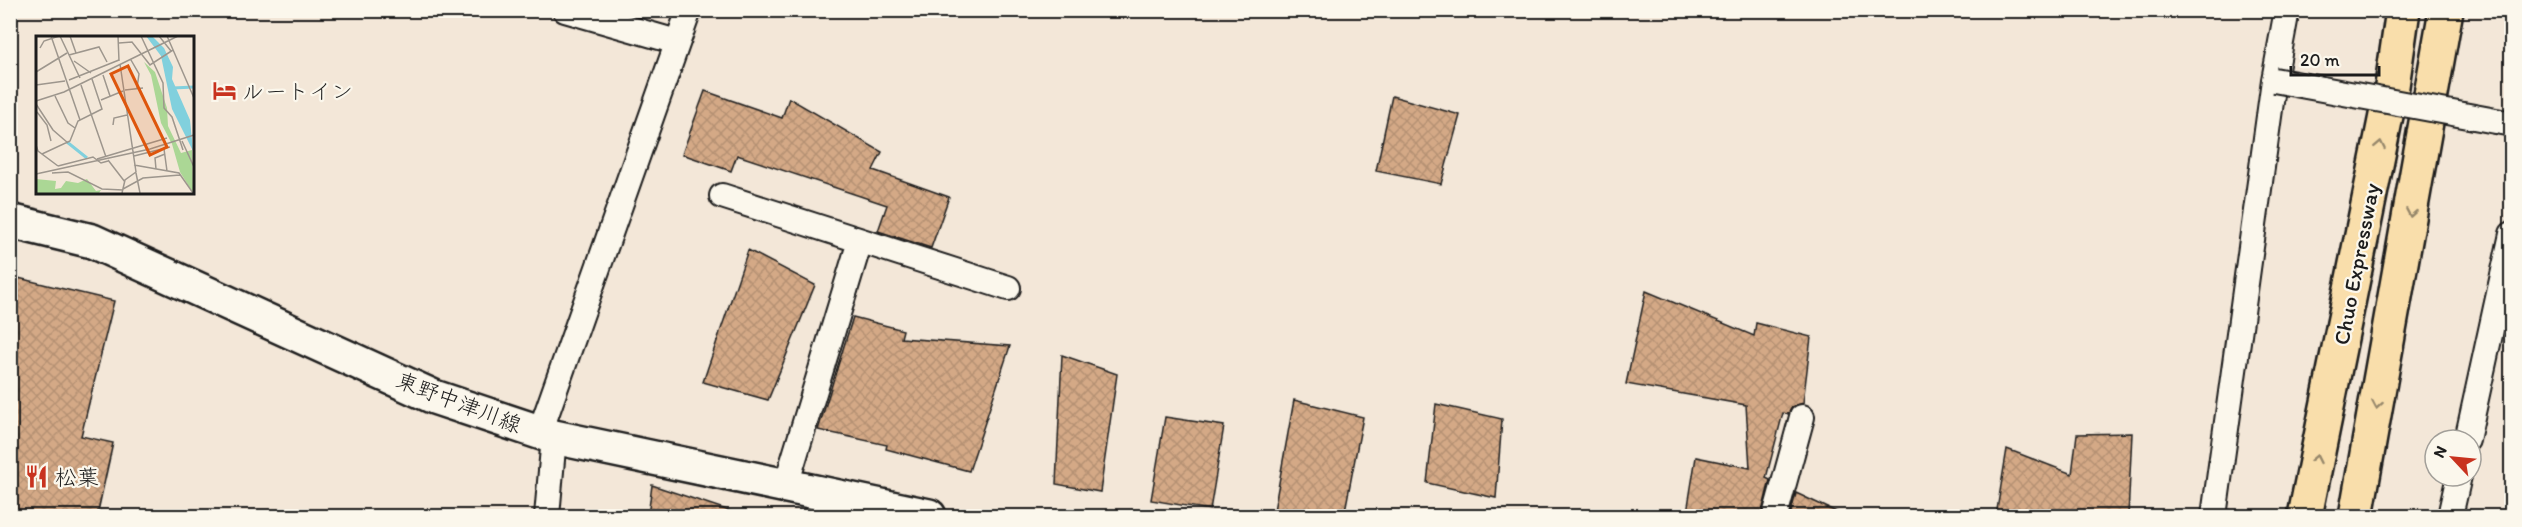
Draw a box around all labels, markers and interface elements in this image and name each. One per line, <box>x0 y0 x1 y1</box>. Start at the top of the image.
inset map <box>36 36 194 194</box>
scale bar <box>2291 39 2380 77</box>
text: 20 m <box>2300 49 2340 71</box>
hotel icon: ルートイン <box>211 78 237 104</box>
place label: ルートイン <box>242 78 353 105</box>
one-way arrow <box>2373 140 2386 150</box>
street label: Chuo Expressway <box>2328 180 2386 347</box>
one-way arrow <box>2405 208 2418 218</box>
street label: 東野中津川線 <box>392 366 525 439</box>
one-way arrow <box>2371 400 2384 410</box>
north arrow <box>2423 428 2483 488</box>
text: N <box>2429 443 2451 461</box>
one-way arrow <box>2309 454 2322 464</box>
restaurant icon: 松葉 <box>24 464 50 490</box>
place label: 松葉 <box>55 464 99 491</box>

